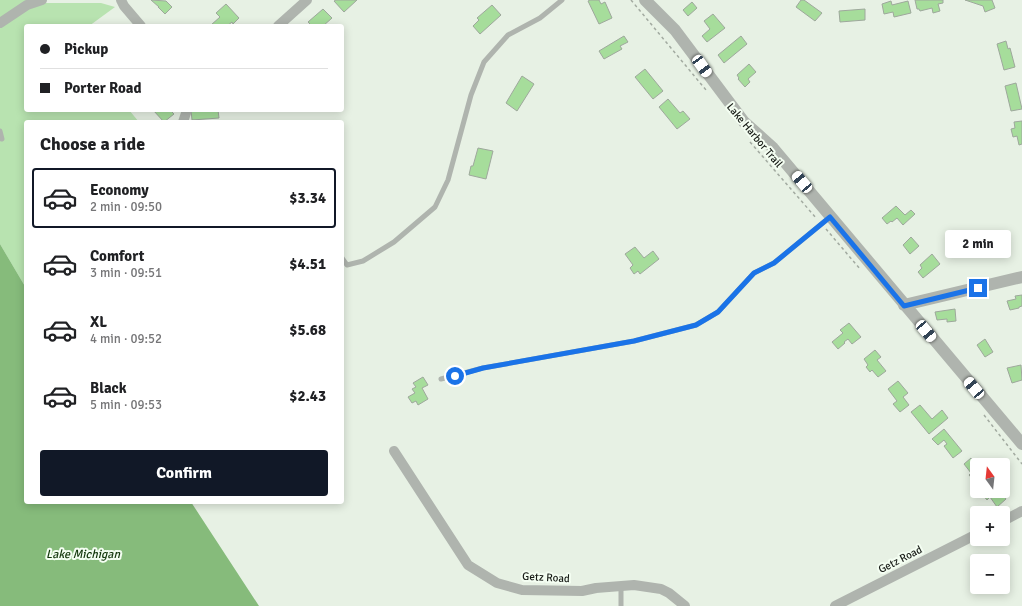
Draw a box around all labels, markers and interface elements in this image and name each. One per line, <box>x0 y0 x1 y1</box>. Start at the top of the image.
text: Pickup <box>64 40 108 58</box>
car <box>690 53 714 79</box>
text: Porter Road <box>64 79 142 97</box>
street label: Lake Harbor Trail <box>724 100 785 170</box>
text: Choose a ride <box>40 133 145 155</box>
car <box>790 169 814 195</box>
icon: car <box>42 180 78 216</box>
text: Economy <box>90 181 149 199</box>
text: $3.34 <box>289 189 326 207</box>
text: 2 min · 09:50 <box>90 199 162 215</box>
callout: 2 min <box>945 230 1011 258</box>
text: 2 min <box>962 236 994 252</box>
icon: car <box>42 246 78 282</box>
text: Comfort <box>90 247 144 265</box>
text: $4.51 <box>289 255 326 273</box>
text: 3 min · 09:51 <box>90 265 162 281</box>
route end <box>969 279 987 297</box>
icon: car <box>42 312 78 348</box>
text: XL <box>90 313 107 331</box>
car <box>914 318 938 344</box>
text: $5.68 <box>289 321 326 339</box>
text: 4 min · 09:52 <box>90 331 162 347</box>
route start <box>446 367 464 385</box>
car <box>962 375 986 401</box>
icon: car <box>42 378 78 414</box>
text: Black <box>90 379 127 397</box>
text: $2.43 <box>289 387 326 405</box>
text: 5 min · 09:53 <box>90 397 162 413</box>
button: Confirm <box>40 450 328 496</box>
north arrow <box>970 458 1010 498</box>
map controls <box>970 458 1010 594</box>
button: + <box>970 506 1010 546</box>
street label: Getz Road <box>876 543 924 576</box>
water label: Lake Michigan <box>46 547 120 562</box>
button: − <box>970 554 1010 594</box>
street label: Getz Road <box>522 570 570 585</box>

